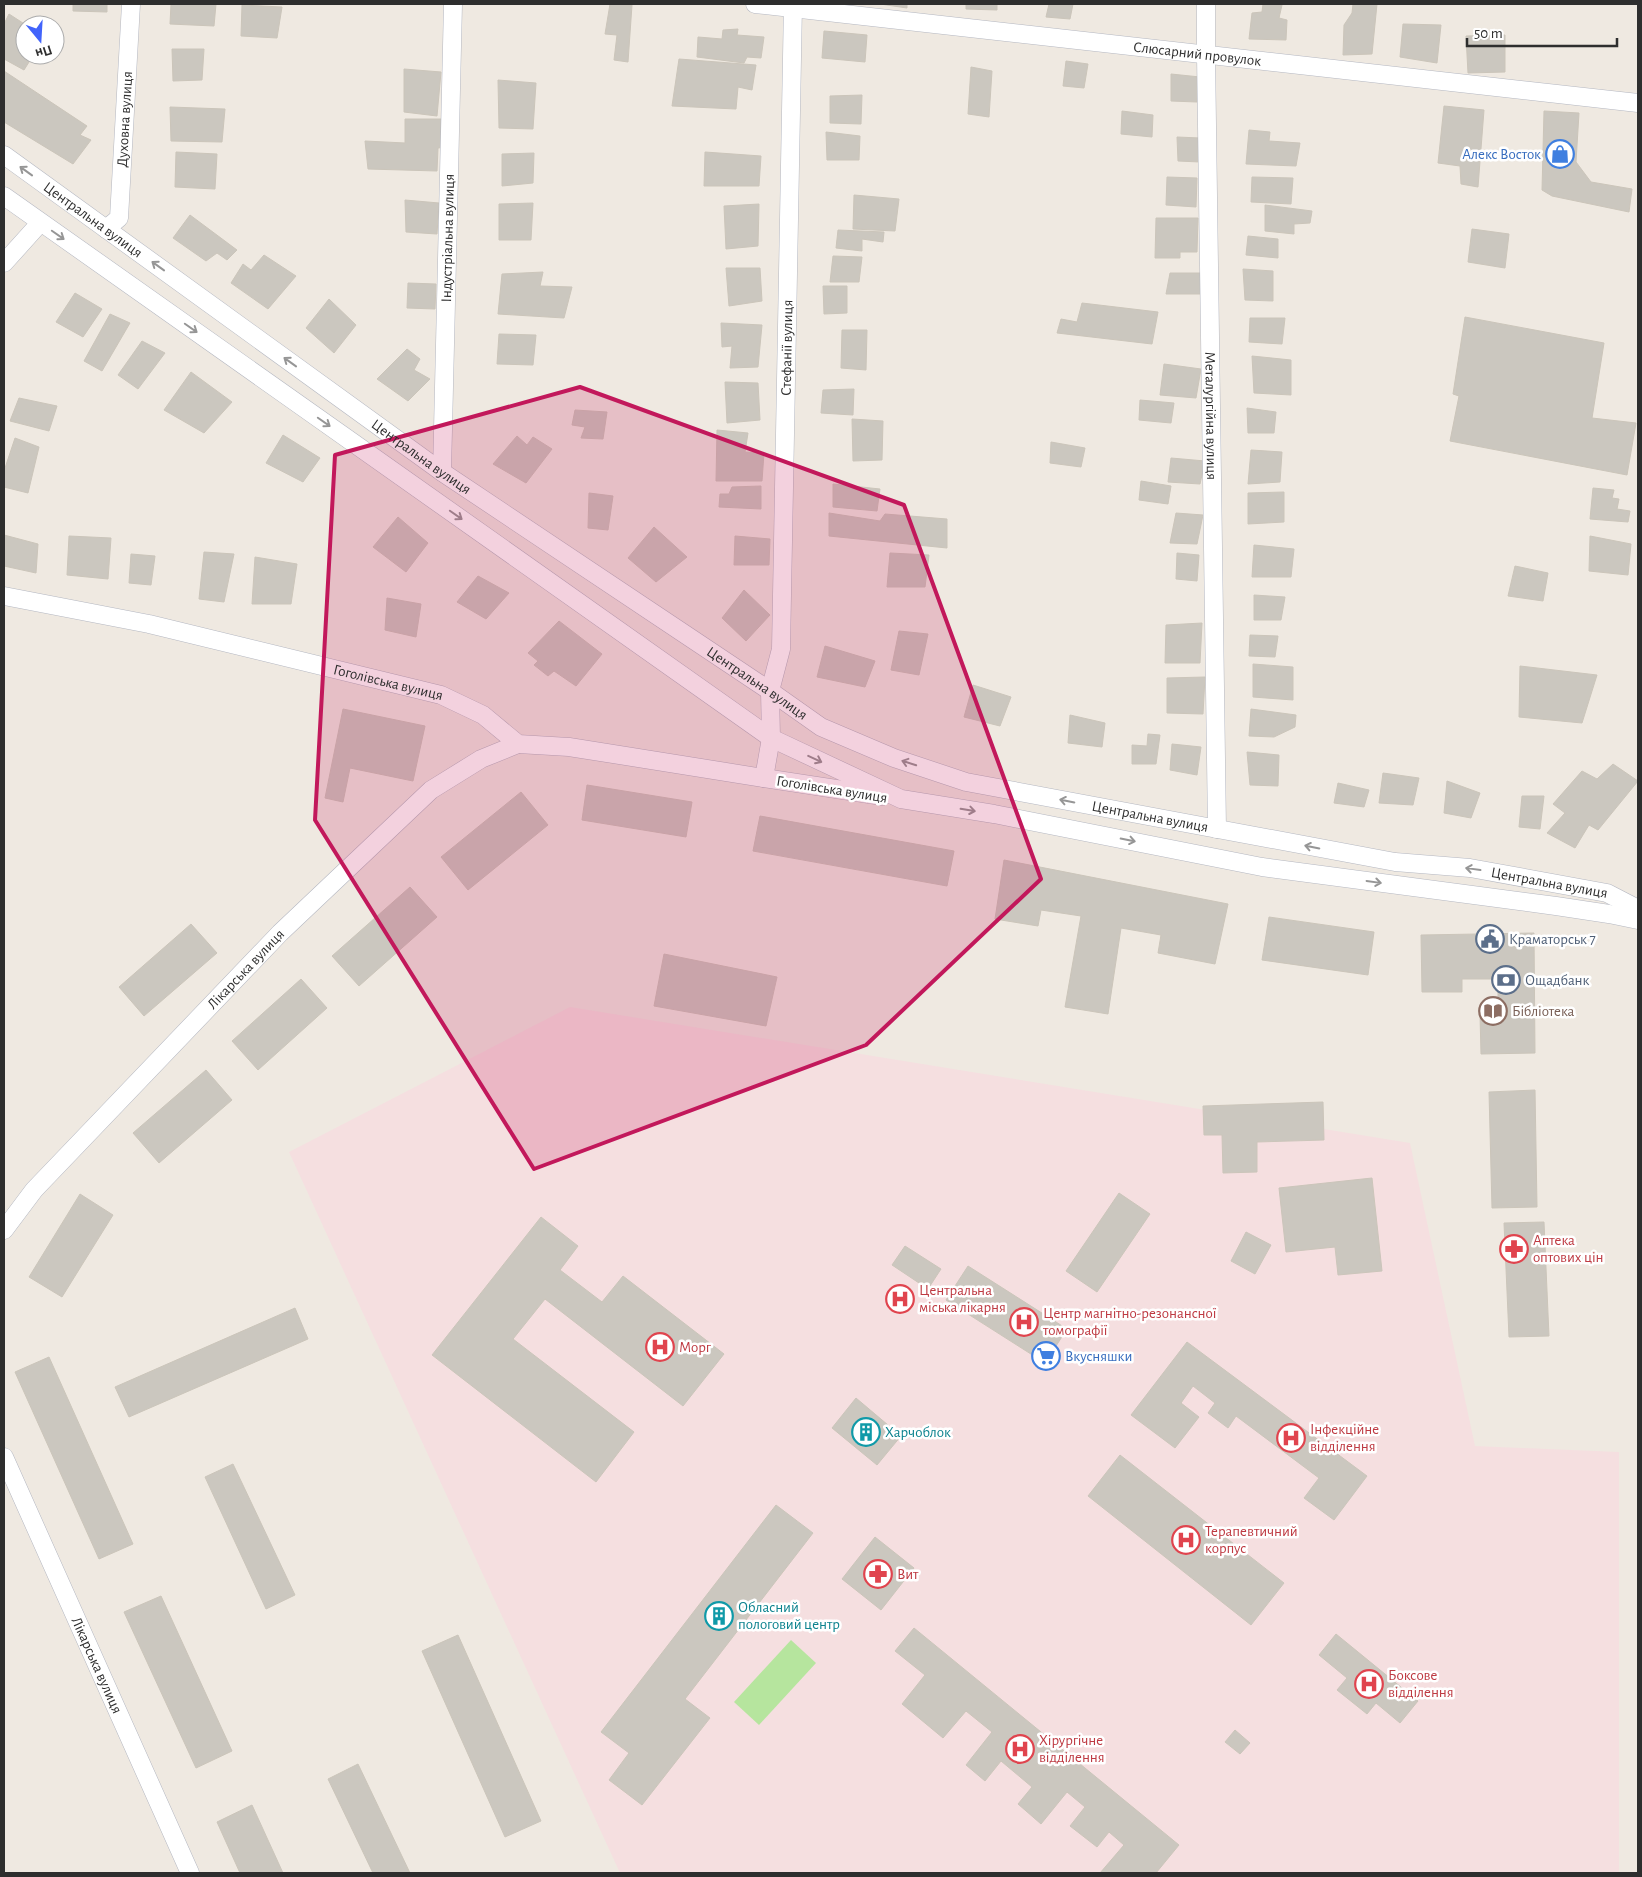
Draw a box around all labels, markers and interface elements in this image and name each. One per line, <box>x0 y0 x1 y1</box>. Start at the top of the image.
north arrow <box>15 15 65 65</box>
scale bar <box>1467 15 1617 47</box>
text: 50 m <box>1474 26 1503 41</box>
street label: Слюсарний провулок <box>1132 39 1262 69</box>
text: Пн <box>33 42 54 61</box>
street label: Духовна вулиця <box>115 71 135 168</box>
shop icon: Алекс Восток <box>1545 139 1575 169</box>
place label: Алекс Восток <box>1462 147 1541 162</box>
one-way arrow <box>20 166 33 177</box>
street label: Індустріальна вулиця <box>439 174 457 302</box>
street label: Центральна вулиця <box>41 179 145 261</box>
one-way arrow <box>51 230 65 240</box>
one-way arrow <box>152 261 165 272</box>
street label: Стефанії вулиця <box>779 300 795 396</box>
one-way arrow <box>183 323 197 333</box>
street label: Металургійна вулиця <box>1202 352 1219 480</box>
one-way arrow <box>283 357 297 367</box>
one-way arrow <box>316 417 330 427</box>
street label: Центральна вулиця <box>369 417 474 497</box>
one-way arrow <box>449 510 463 520</box>
street label: Центральна вулиця <box>704 644 810 723</box>
street label: Гоголівська вулиця <box>332 662 445 703</box>
one-way arrow <box>807 754 822 764</box>
one-way arrow <box>902 758 917 767</box>
street label: Гоголівська вулиця <box>775 773 888 806</box>
one-way arrow <box>1059 795 1075 805</box>
street label: Центральна вулиця <box>1091 799 1210 835</box>
one-way arrow <box>960 805 976 815</box>
one-way arrow <box>1119 836 1135 846</box>
one-way arrow <box>1305 841 1321 851</box>
one-way arrow <box>1465 864 1481 874</box>
street label: Центральна вулиця <box>1490 865 1609 901</box>
one-way arrow <box>1366 877 1382 887</box>
public building icon: Краматорськ 7 <box>1475 924 1505 954</box>
street label: Лікарська вулиця <box>205 926 287 1012</box>
place label: Краматорськ 7 <box>1509 932 1596 947</box>
bank icon: Ощадбанк <box>1491 965 1521 995</box>
place label: Ощадбанк <box>1525 973 1589 988</box>
library icon: Бібліотека <box>1478 996 1508 1026</box>
place label: Бібліотека <box>1512 1004 1575 1019</box>
place label: Аптека оптових цін <box>1533 1233 1603 1265</box>
pharmacy icon: Аптека оптових цін <box>1499 1234 1529 1264</box>
place label: Центральна міська лікарня <box>919 1283 1006 1315</box>
hospital icon: Центральна міська лікарня <box>885 1284 915 1314</box>
place label: Центр магнітно-резонансної томографії <box>1042 1306 1217 1338</box>
hospital icon: Центр магнітно-резонансної томографії <box>1009 1307 1039 1337</box>
hospital icon: Морг <box>645 1332 675 1362</box>
place label: Морг <box>679 1340 712 1355</box>
supermarket icon: Вкусняшки <box>1031 1341 1061 1371</box>
place label: Вкусняшки <box>1065 1349 1132 1364</box>
building icon: Харчоблок <box>851 1417 881 1447</box>
place label: Інфекційне відділення <box>1310 1422 1379 1454</box>
hospital icon: Інфекційне відділення <box>1276 1423 1306 1453</box>
place label: Харчоблок <box>885 1425 951 1440</box>
place label: Терапевтичний корпус <box>1205 1524 1298 1556</box>
hospital icon: Терапевтичний корпус <box>1171 1525 1201 1555</box>
pharmacy icon: Вит <box>863 1559 893 1589</box>
place label: Вит <box>897 1567 919 1582</box>
place label: Обласний пологовий центр <box>738 1600 840 1632</box>
building icon: Обласний пологовий центр <box>704 1601 734 1631</box>
street label: Лікарська вулиця <box>69 1615 125 1716</box>
place label: Боксове відділення <box>1388 1668 1454 1700</box>
hospital icon: Боксове відділення <box>1354 1669 1384 1699</box>
place label: Хірургічне відділення <box>1039 1733 1105 1765</box>
hospital icon: Хірургічне відділення <box>1005 1734 1035 1764</box>

